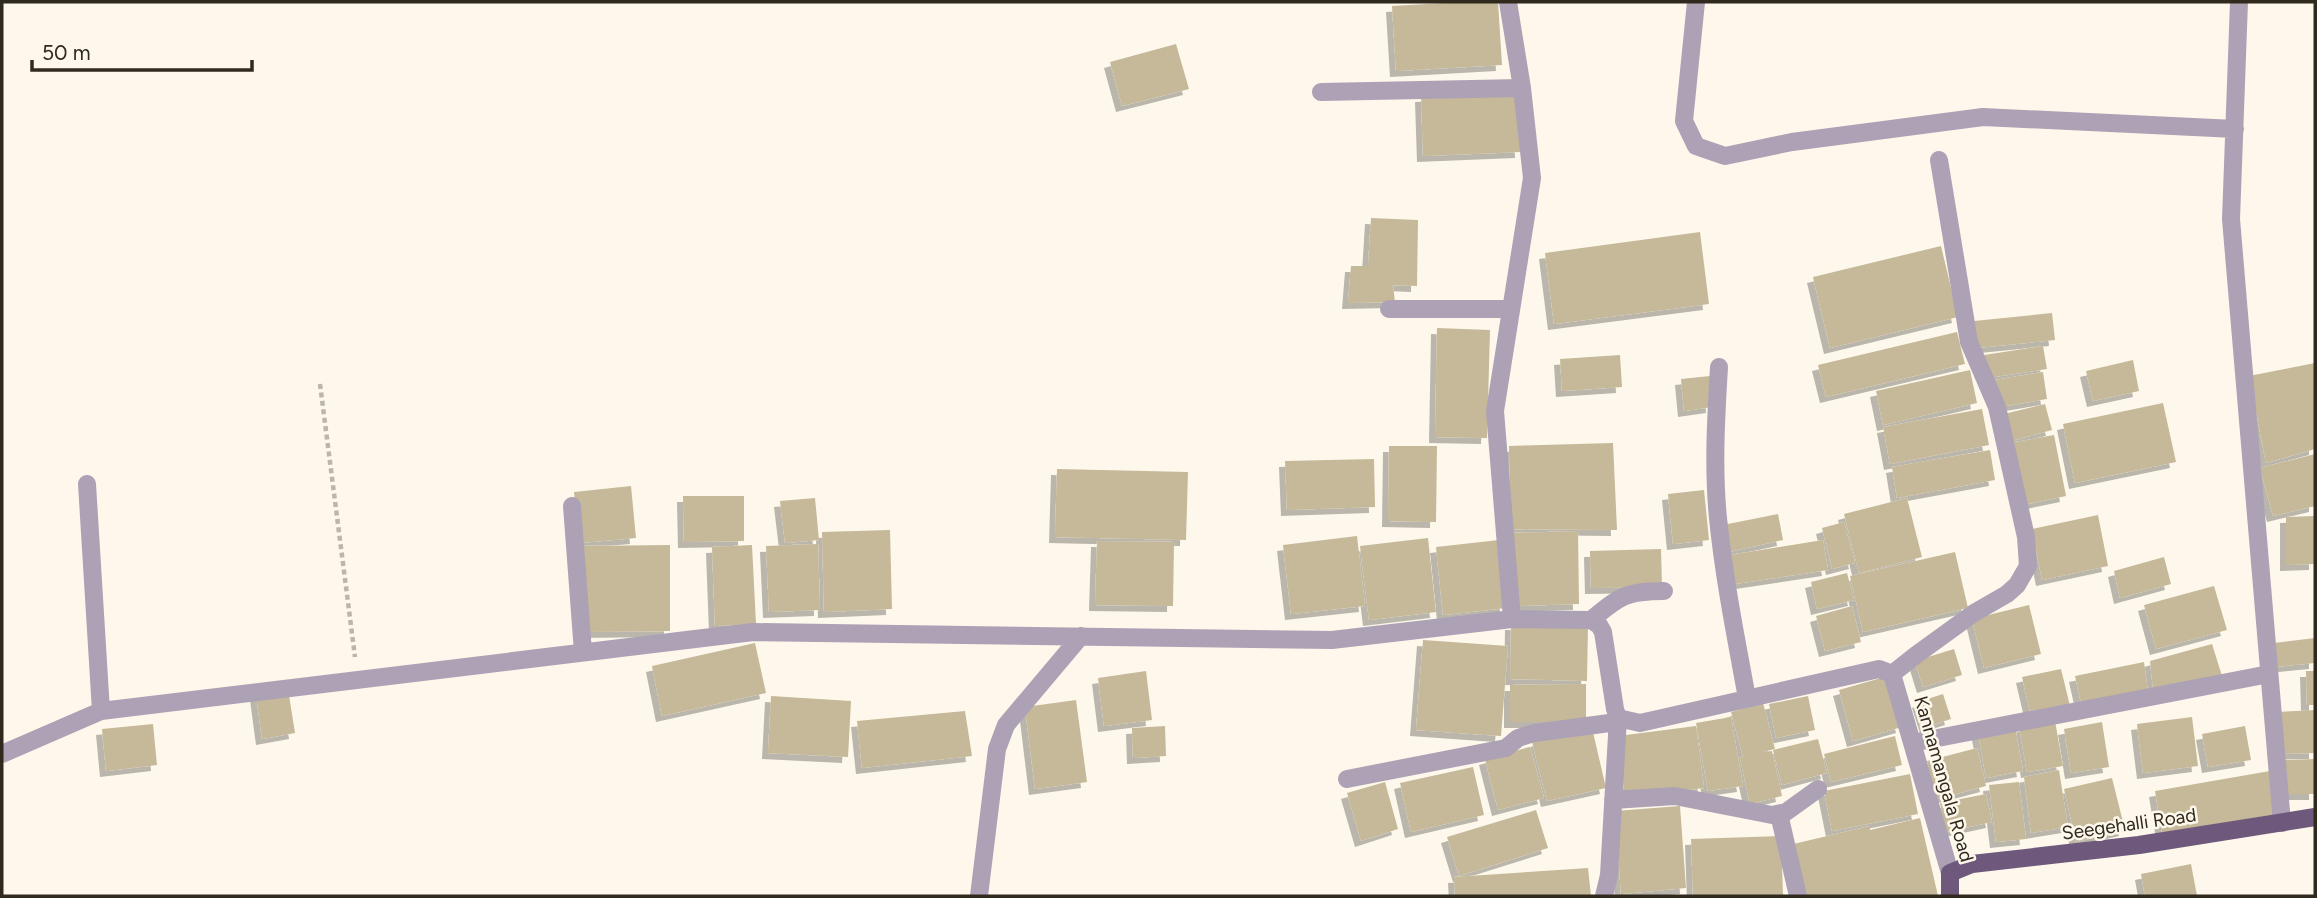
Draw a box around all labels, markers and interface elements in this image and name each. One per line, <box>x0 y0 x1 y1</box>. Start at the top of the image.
scale bar <box>32 28 252 72</box>
text: 50 m <box>42 40 91 65</box>
street label: Kannamangala Road <box>1909 693 1979 865</box>
street label: Seegehalli Road <box>2060 803 2198 845</box>

